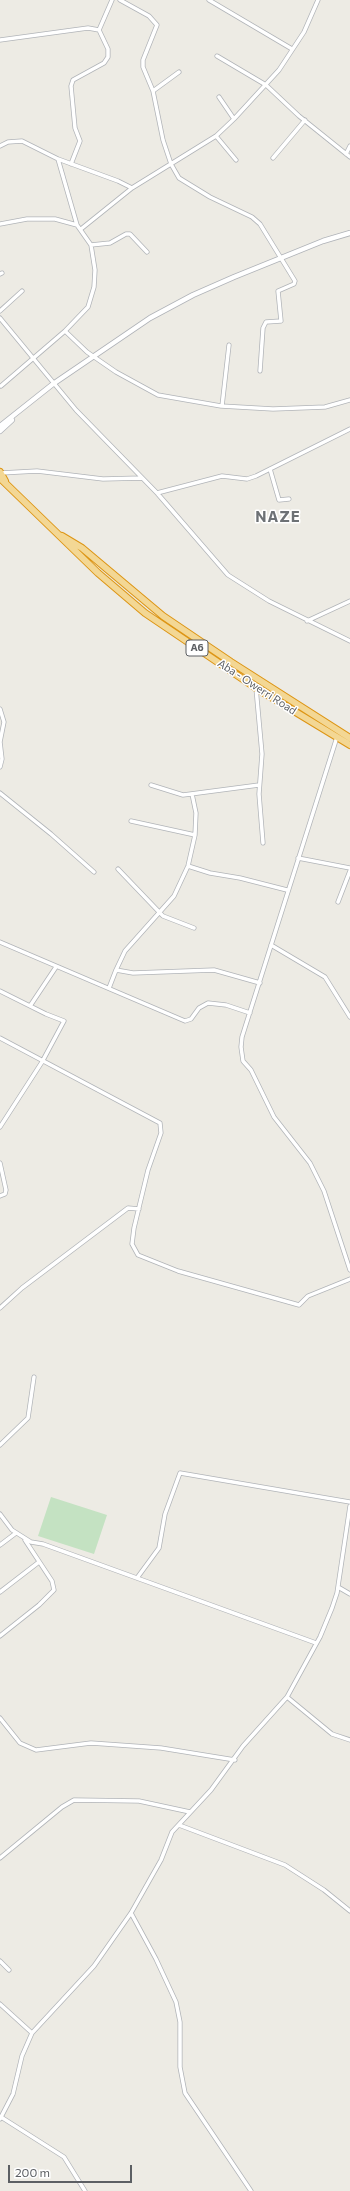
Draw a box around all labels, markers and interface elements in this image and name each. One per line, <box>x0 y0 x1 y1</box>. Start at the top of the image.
district label: NAZE <box>255 508 301 526</box>
road number: A6 <box>186 640 208 656</box>
street label: Aba - Owerri Road <box>215 657 299 717</box>
scale bar <box>10 2157 134 2183</box>
text: 200 m <box>15 2165 50 2179</box>

